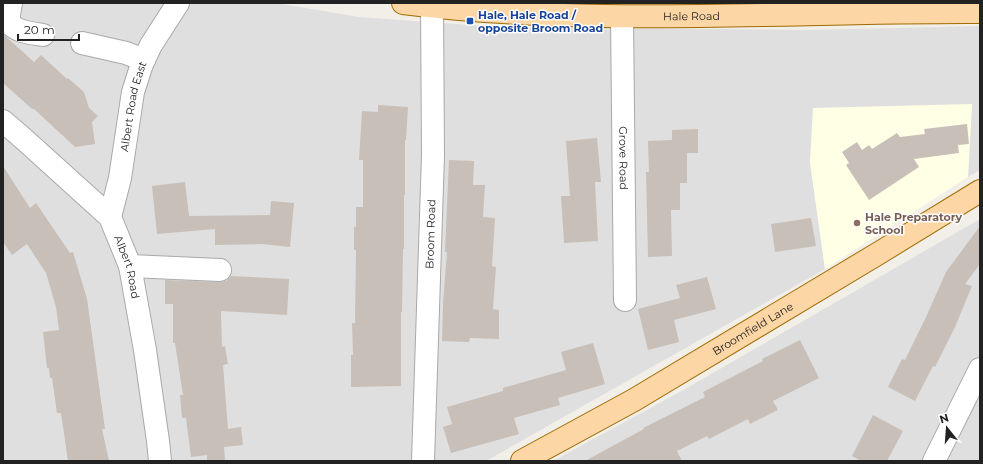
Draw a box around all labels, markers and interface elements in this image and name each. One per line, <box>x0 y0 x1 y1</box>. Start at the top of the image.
place label: Hale, Hale Road / opposite Broom Road <box>478 8 603 35</box>
street label: Hale Road <box>663 9 720 23</box>
scale bar <box>18 16 79 42</box>
marker: Hale, Hale Road / opposite Broom Road <box>465 16 475 26</box>
text: 20 m <box>24 22 55 37</box>
street label: Albert Road East <box>117 58 150 153</box>
street label: Grove Road <box>616 126 631 190</box>
street label: Broom Road <box>422 199 439 269</box>
place label: Hale Preparatory School <box>865 210 962 237</box>
marker: Hale Preparatory School <box>852 218 862 228</box>
street label: Albert Road <box>111 233 143 300</box>
street label: Broomfield Lane <box>710 299 796 358</box>
north arrow <box>927 408 967 448</box>
text: N <box>938 410 950 426</box>

